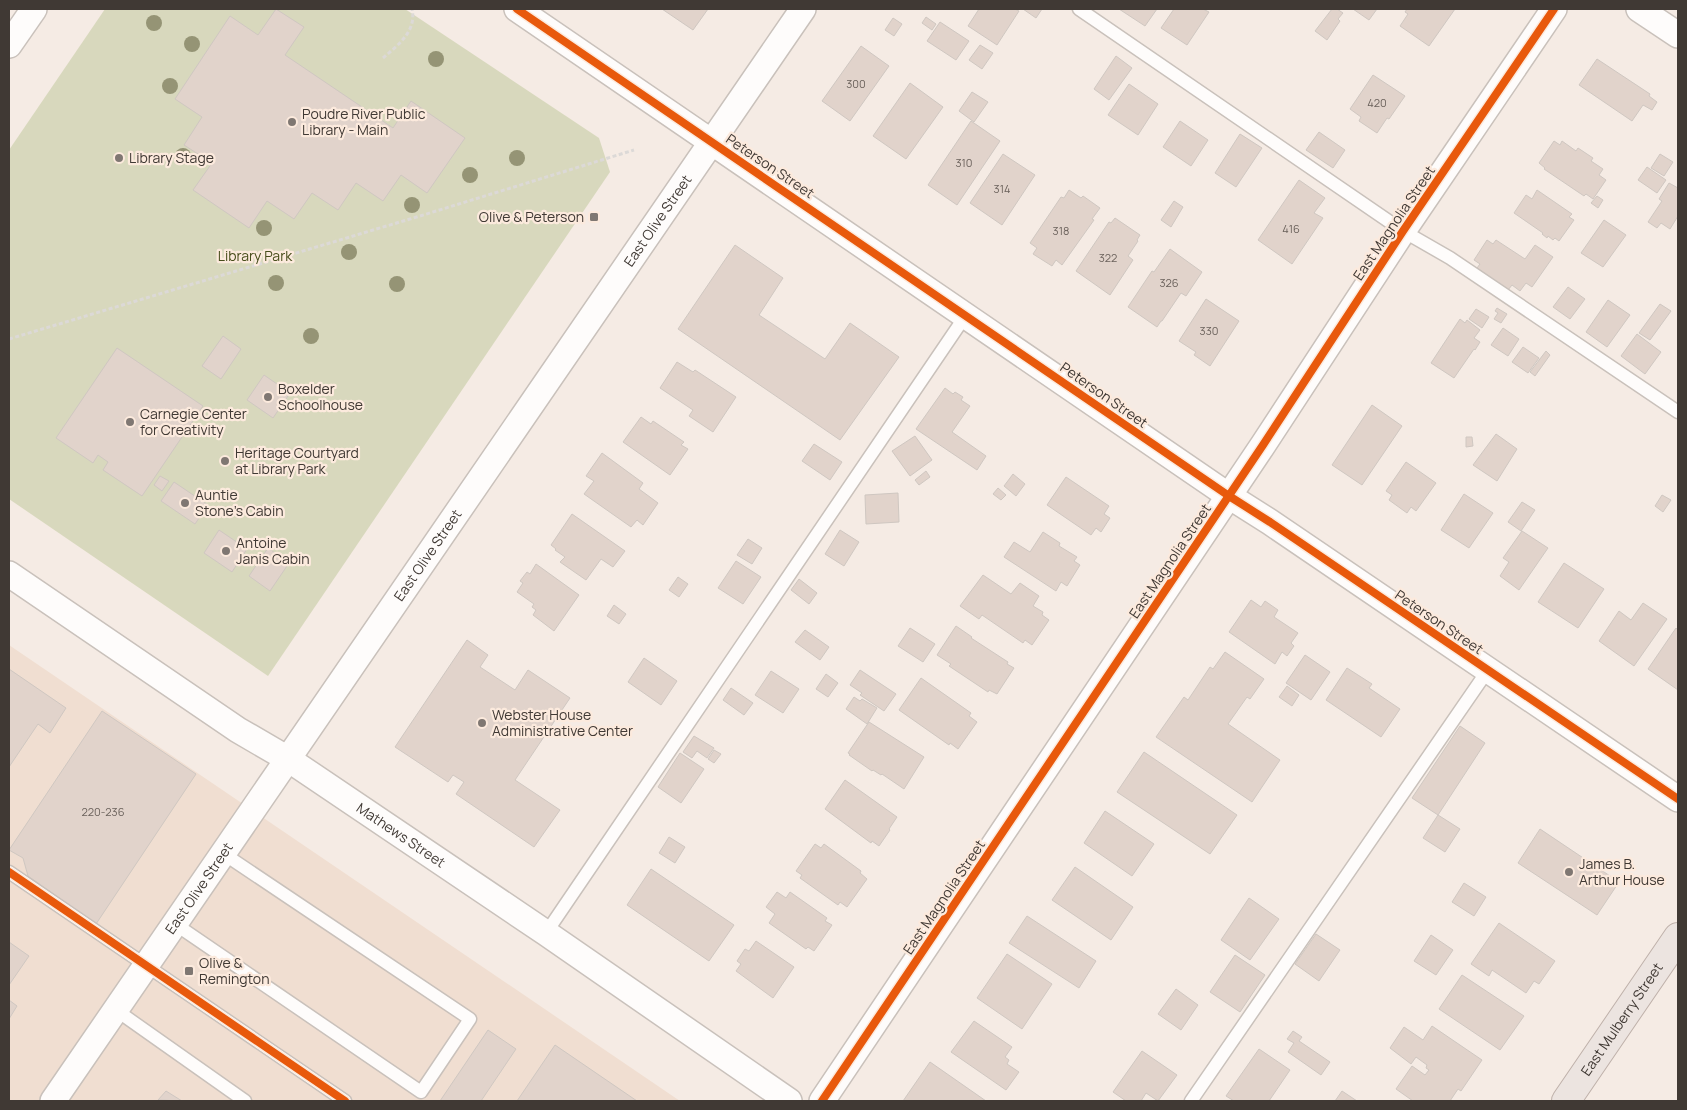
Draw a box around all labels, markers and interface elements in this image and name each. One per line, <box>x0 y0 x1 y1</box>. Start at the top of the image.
house number: 300 <box>846 76 866 91</box>
house number: 420 <box>1367 95 1387 110</box>
place label: Poudre River Public Library - Main <box>302 104 426 139</box>
marker: Poudre River Public Library - Main <box>286 116 298 128</box>
street label: Peterson Street <box>722 129 819 202</box>
place label: Library Stage <box>129 148 214 167</box>
marker: Library Stage <box>113 152 125 164</box>
house number: 310 <box>955 155 973 170</box>
street label: East Magnolia Street <box>1348 161 1439 284</box>
street label: East Olive Street <box>619 170 696 270</box>
house number: 314 <box>994 181 1010 196</box>
place label: Olive & Peterson <box>479 207 584 226</box>
marker: Olive & Peterson <box>588 211 600 223</box>
house number: 416 <box>1282 221 1300 236</box>
house number: 318 <box>1053 223 1069 238</box>
park label: Library Park <box>218 246 293 265</box>
house number: 322 <box>1099 250 1117 265</box>
house number: 326 <box>1159 275 1179 290</box>
house number: 330 <box>1200 323 1218 338</box>
street label: Peterson Street <box>1057 357 1152 432</box>
place label: Boxelder Schoolhouse <box>278 379 363 414</box>
marker: Boxelder Schoolhouse <box>262 391 274 403</box>
place label: Carnegie Center for Creativity <box>140 404 247 439</box>
marker: Carnegie Center for Creativity <box>124 416 136 428</box>
place label: Heritage Courtyard at Library Park <box>235 443 359 478</box>
marker: Heritage Courtyard at Library Park <box>219 455 231 467</box>
place label: Auntie Stone's Cabin <box>195 485 284 520</box>
marker: Auntie Stone's Cabin <box>179 497 191 509</box>
street label: East Magnolia Street <box>1124 499 1215 622</box>
street label: East Olive Street <box>389 505 466 605</box>
place label: Antoine Janis Cabin <box>236 533 310 568</box>
marker: Antoine Janis Cabin <box>220 545 232 557</box>
street label: Peterson Street <box>1391 585 1488 658</box>
place label: Webster House Administrative Center <box>492 705 633 740</box>
marker: Webster House Administrative Center <box>476 717 488 729</box>
street label: Mathews Street <box>353 798 450 872</box>
house number: 220-236 <box>81 804 125 819</box>
street label: East Magnolia Street <box>898 835 989 958</box>
street label: East Olive Street <box>160 838 237 938</box>
place label: James B. Arthur House <box>1579 854 1665 889</box>
marker: James B. Arthur House <box>1563 866 1575 878</box>
place label: Olive & Remington <box>199 953 269 988</box>
street label: East Mulberry Street <box>1576 958 1667 1079</box>
marker: Olive & Remington <box>183 965 195 977</box>

